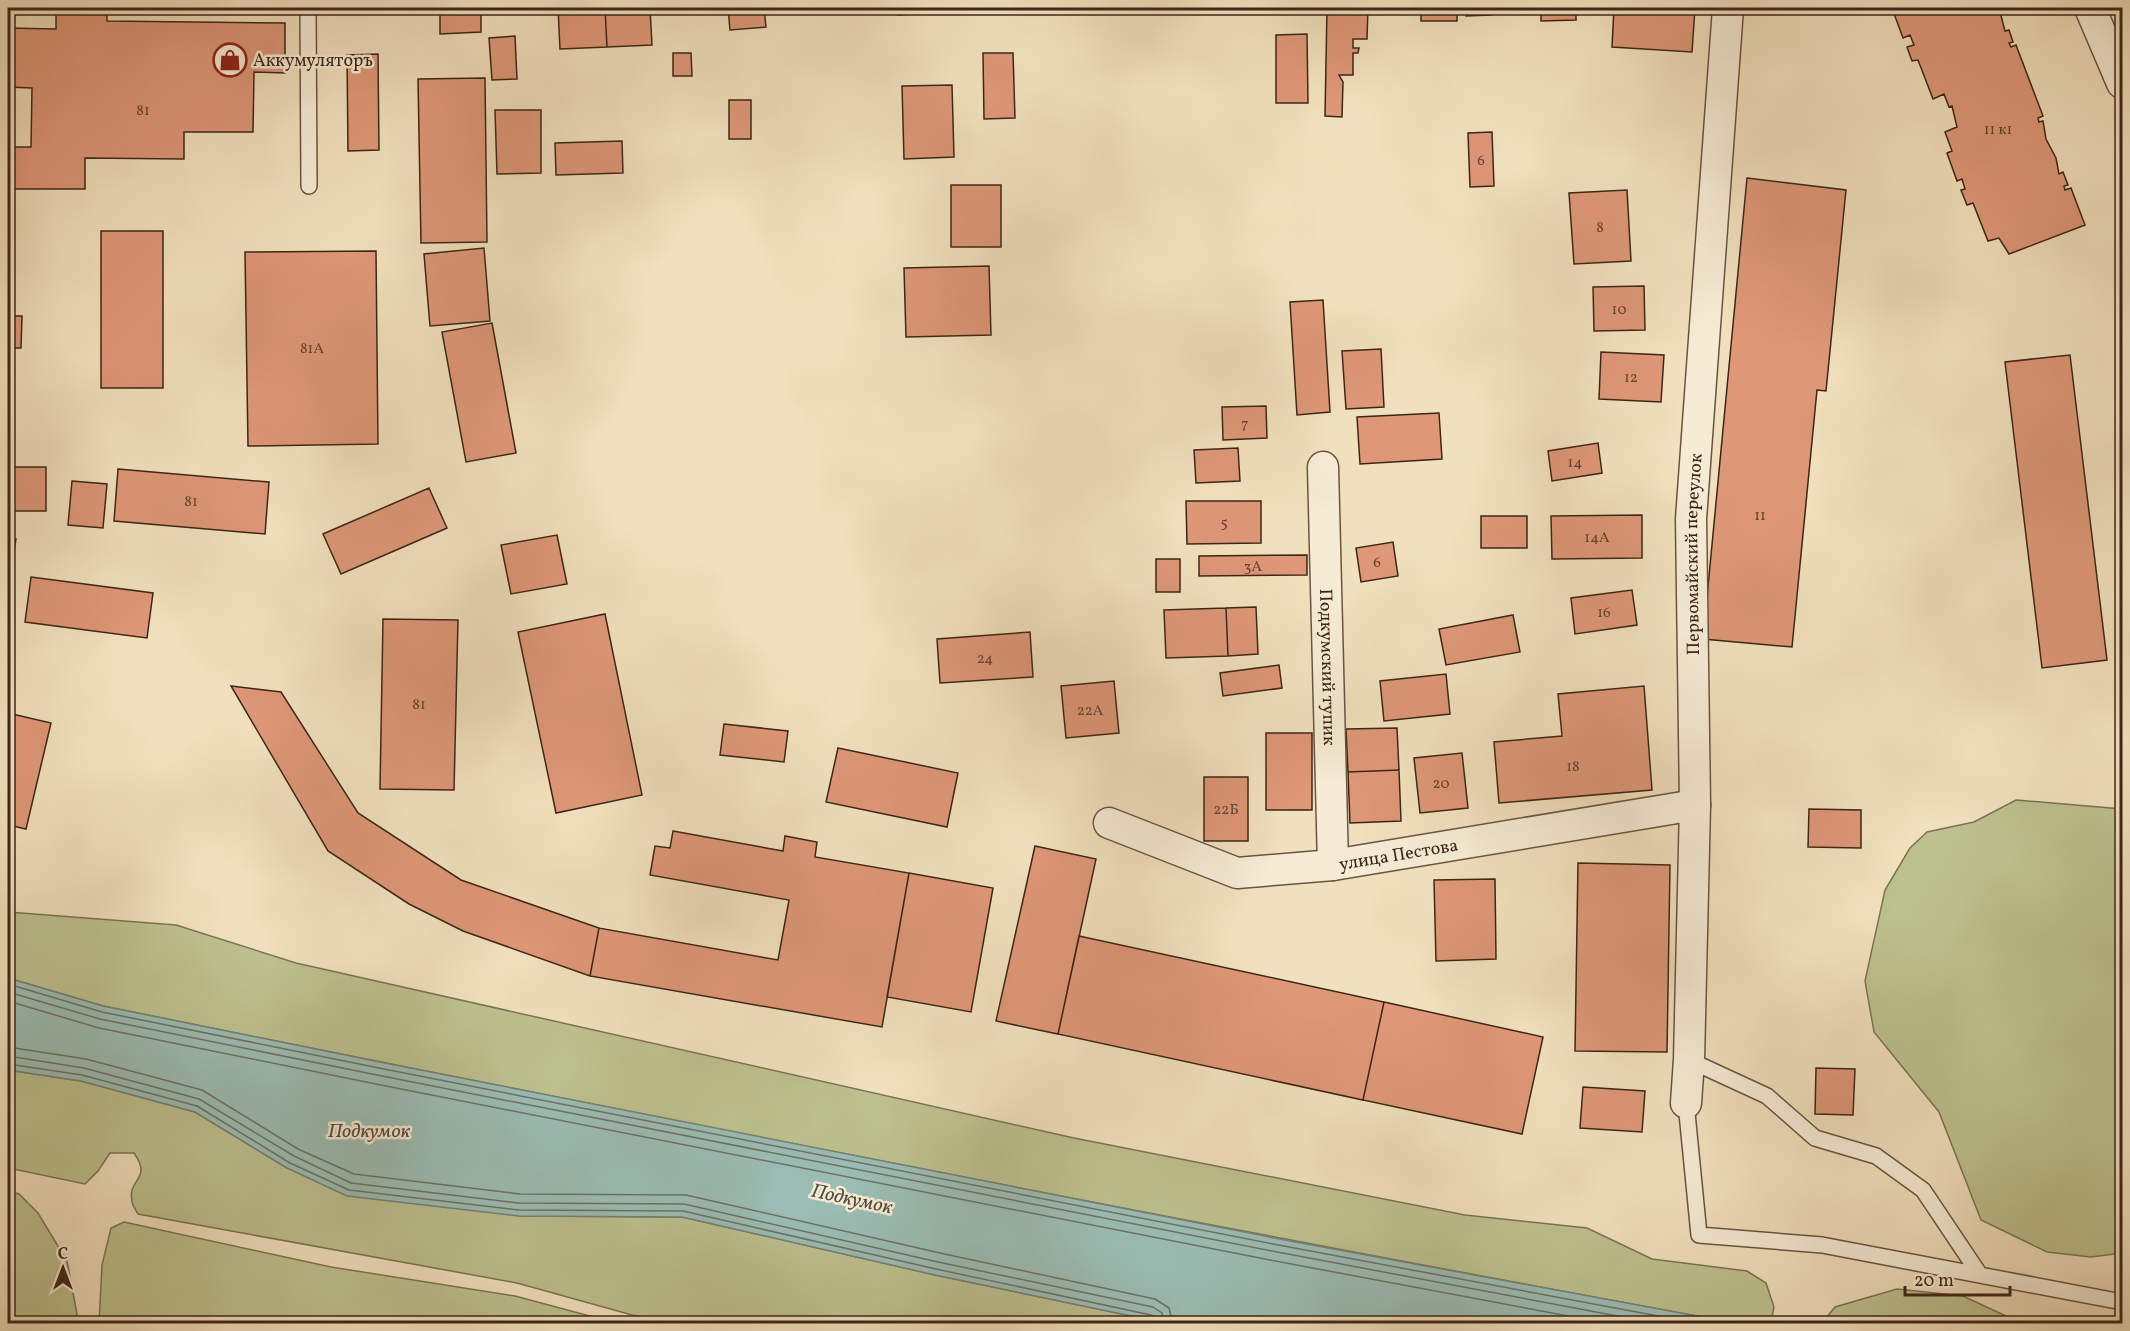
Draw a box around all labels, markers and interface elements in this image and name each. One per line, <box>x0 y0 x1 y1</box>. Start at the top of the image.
shop icon: Аккумуляторъ <box>212 42 248 78</box>
place label: Аккумуляторъ <box>253 49 373 74</box>
house number: 81 <box>136 101 150 122</box>
house number: 11 к1 <box>1984 120 2012 141</box>
house number: 6 <box>1477 151 1485 172</box>
house number: 8 <box>1596 218 1604 239</box>
house number: 10 <box>1612 300 1626 321</box>
house number: 81А <box>300 339 324 360</box>
house number: 12 <box>1624 368 1638 389</box>
house number: 7 <box>1241 414 1249 435</box>
street label: Первомайский переулок <box>1680 452 1710 655</box>
house number: 14 <box>1568 453 1582 474</box>
house number: 81 <box>184 492 198 513</box>
house number: 11 <box>1754 506 1766 527</box>
house number: 5 <box>1220 513 1228 534</box>
house number: 14А <box>1584 528 1610 549</box>
house number: 6 <box>1373 553 1381 574</box>
house number: 3А <box>1244 557 1263 578</box>
street label: Подкумский тупик <box>1312 588 1341 746</box>
house number: 16 <box>1597 603 1611 624</box>
house number: 24 <box>977 649 993 670</box>
house number: 81 <box>412 695 426 716</box>
house number: 22А <box>1077 701 1104 722</box>
house number: 18 <box>1566 757 1580 778</box>
house number: 20 <box>1433 774 1449 795</box>
house number: 22Б <box>1213 800 1239 821</box>
street label: улица Пестова <box>1337 833 1460 878</box>
water label: Подкумок <box>328 1118 411 1146</box>
water label: Подкумок <box>809 1178 895 1222</box>
north arrow <box>33 1238 93 1298</box>
text: С <box>58 1244 68 1266</box>
scale bar <box>1905 1259 2010 1297</box>
text: 20 m <box>1914 1269 1954 1294</box>

